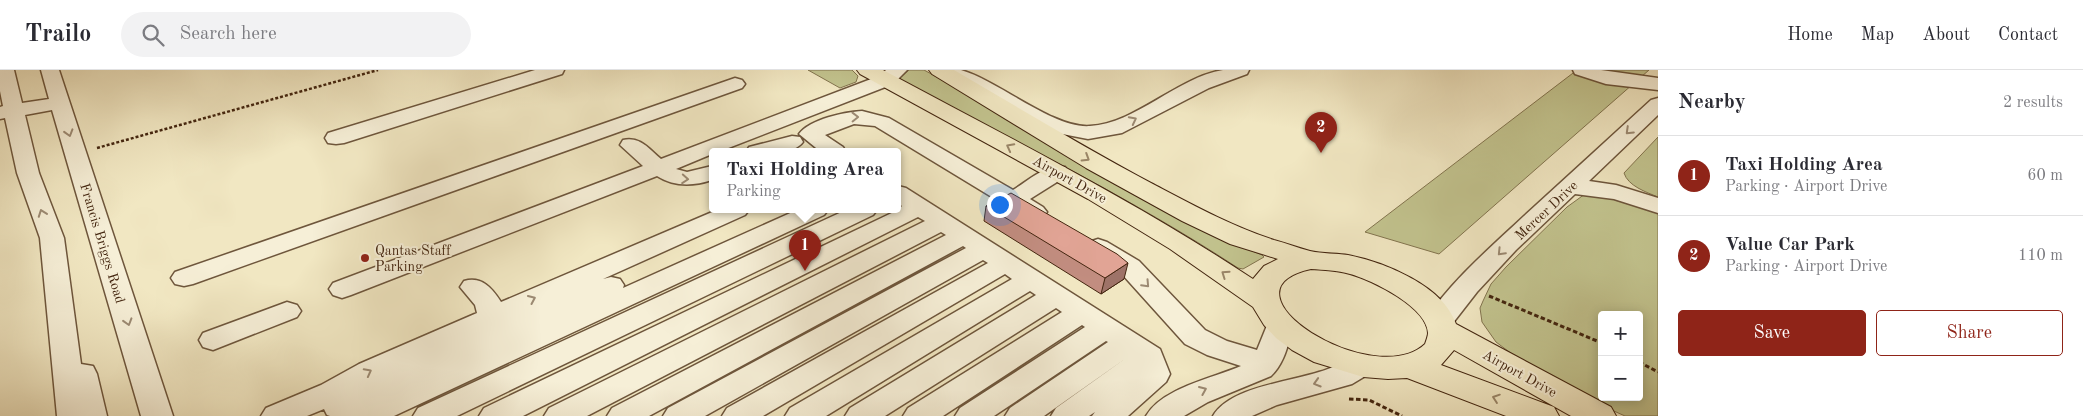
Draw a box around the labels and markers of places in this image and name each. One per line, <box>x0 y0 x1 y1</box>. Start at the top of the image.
pin: 2 <box>1305 112 1337 153</box>
pin: 1 <box>789 230 821 271</box>
place label: Qantas Staff Parking <box>375 244 452 274</box>
marker: Qantas Staff Parking <box>359 252 371 264</box>

